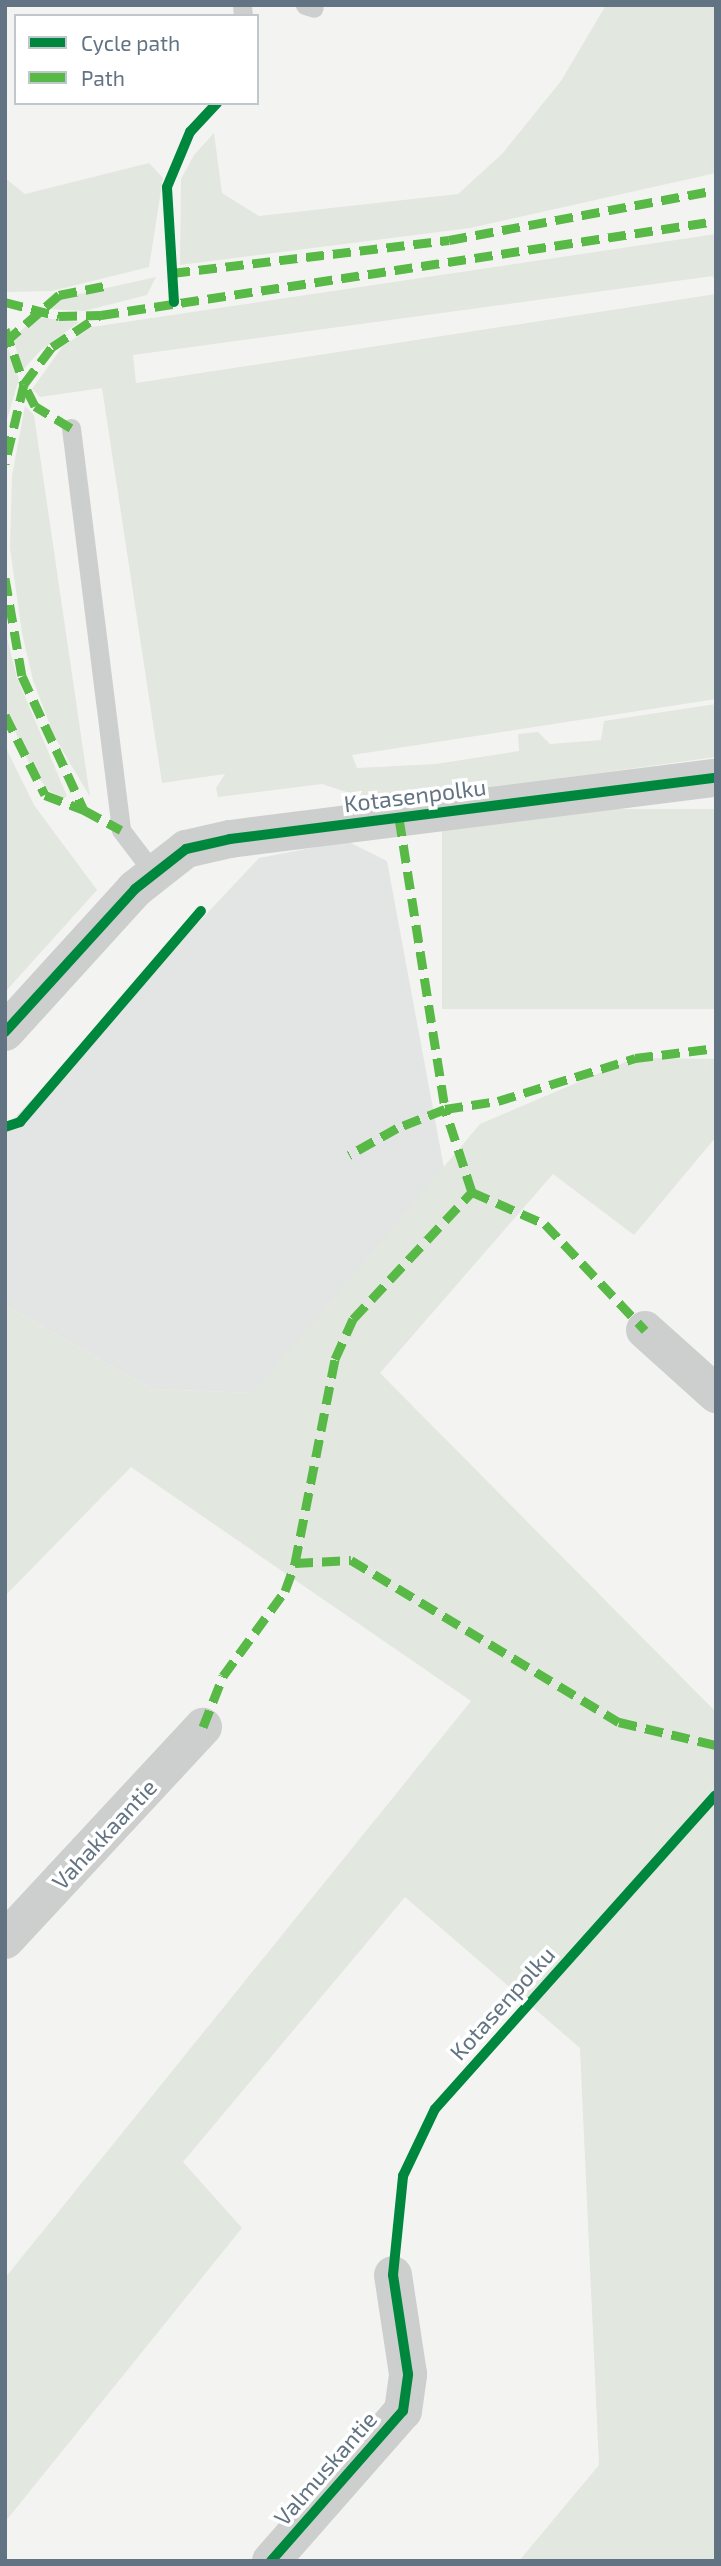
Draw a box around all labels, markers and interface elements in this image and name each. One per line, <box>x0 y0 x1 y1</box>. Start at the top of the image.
legend <box>14 14 259 105</box>
text: Cycle path <box>81 30 180 55</box>
text: Path <box>81 65 125 90</box>
street label: Kotasenpolku <box>342 773 488 817</box>
street label: Vahakkaantie <box>46 1773 162 1895</box>
street label: Kotasenpolku <box>444 1941 560 2065</box>
street label: Valmuskantie <box>268 2405 382 2531</box>

